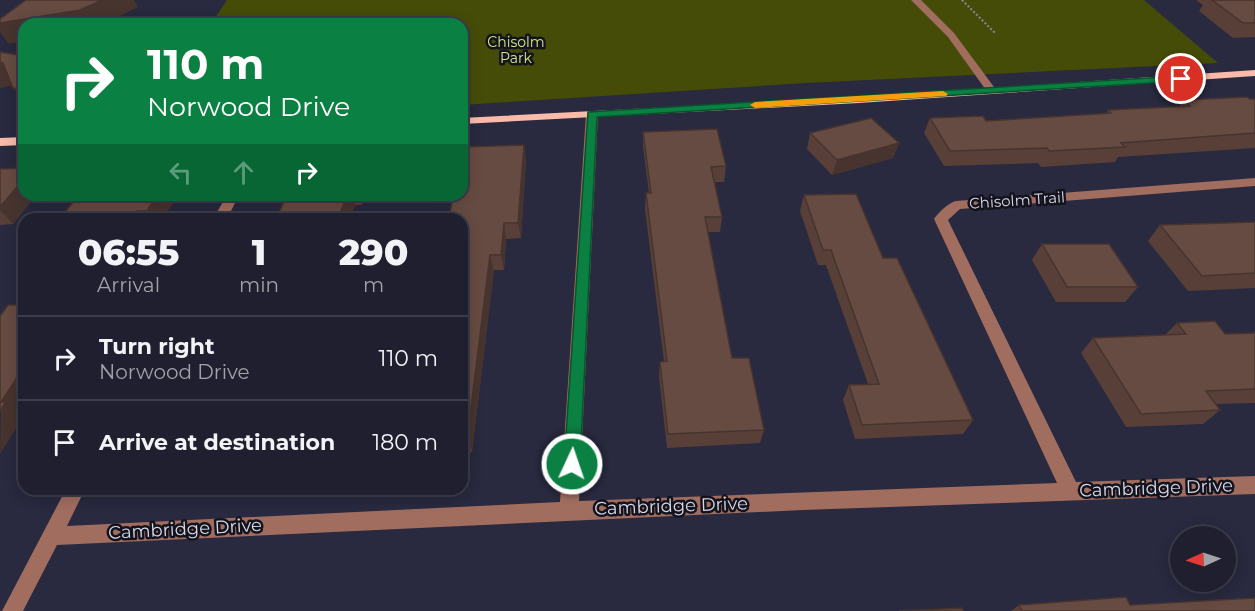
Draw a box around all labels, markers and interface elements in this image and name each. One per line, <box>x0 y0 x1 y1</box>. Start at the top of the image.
park label: Chisolm Park <box>487 33 545 67</box>
text: 110 m <box>147 38 264 90</box>
icon: right <box>48 42 126 120</box>
pin <box>1155 53 1206 104</box>
icon: arrive <box>1164 62 1197 95</box>
text: Norwood Drive <box>147 90 350 123</box>
icon: left <box>164 156 197 189</box>
icon: ahead <box>227 156 260 189</box>
icon: right <box>290 156 323 189</box>
street label: Chisolm Trail <box>968 187 1066 213</box>
text: 06:55 <box>78 230 179 274</box>
text: 1 <box>252 230 266 274</box>
text: 290 <box>339 230 408 274</box>
text: Arrival <box>97 273 160 297</box>
text: min <box>239 273 279 297</box>
text: m <box>363 273 384 297</box>
text: Turn right <box>99 333 214 360</box>
icon: right <box>48 342 81 375</box>
text: 110 m <box>378 345 438 372</box>
text: Norwood Drive <box>99 360 250 384</box>
icon: arrive <box>48 426 81 459</box>
text: Arrive at destination <box>99 429 335 456</box>
text: 180 m <box>372 429 438 456</box>
position arrow <box>540 432 604 496</box>
street label: Cambridge Drive <box>1079 474 1233 502</box>
street label: Cambridge Drive <box>594 492 748 520</box>
street label: Cambridge Drive <box>108 514 262 544</box>
north arrow <box>1170 526 1236 592</box>
map controls <box>1170 526 1236 592</box>

